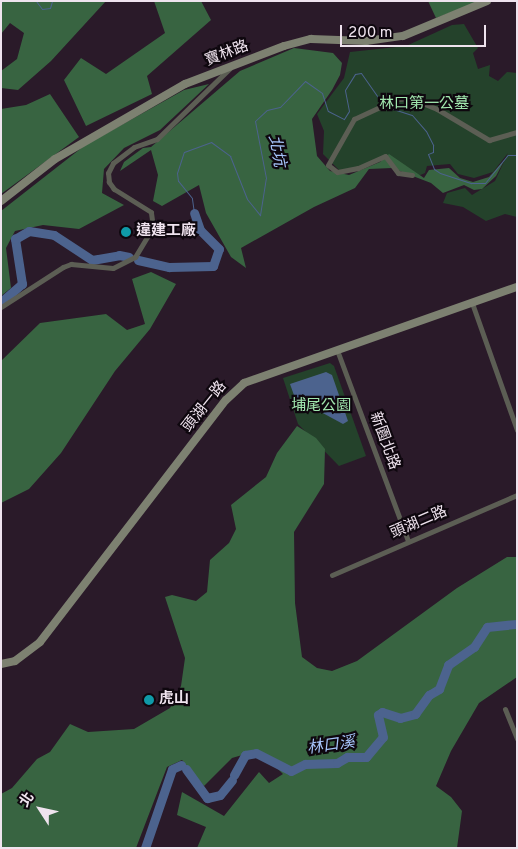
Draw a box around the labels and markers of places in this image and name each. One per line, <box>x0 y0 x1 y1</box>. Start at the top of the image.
place label: 違建工廠 <box>136 223 196 241</box>
marker: 違建工廠 <box>120 226 132 238</box>
place label: 虎山 <box>159 691 189 709</box>
marker: 虎山 <box>143 694 155 706</box>

